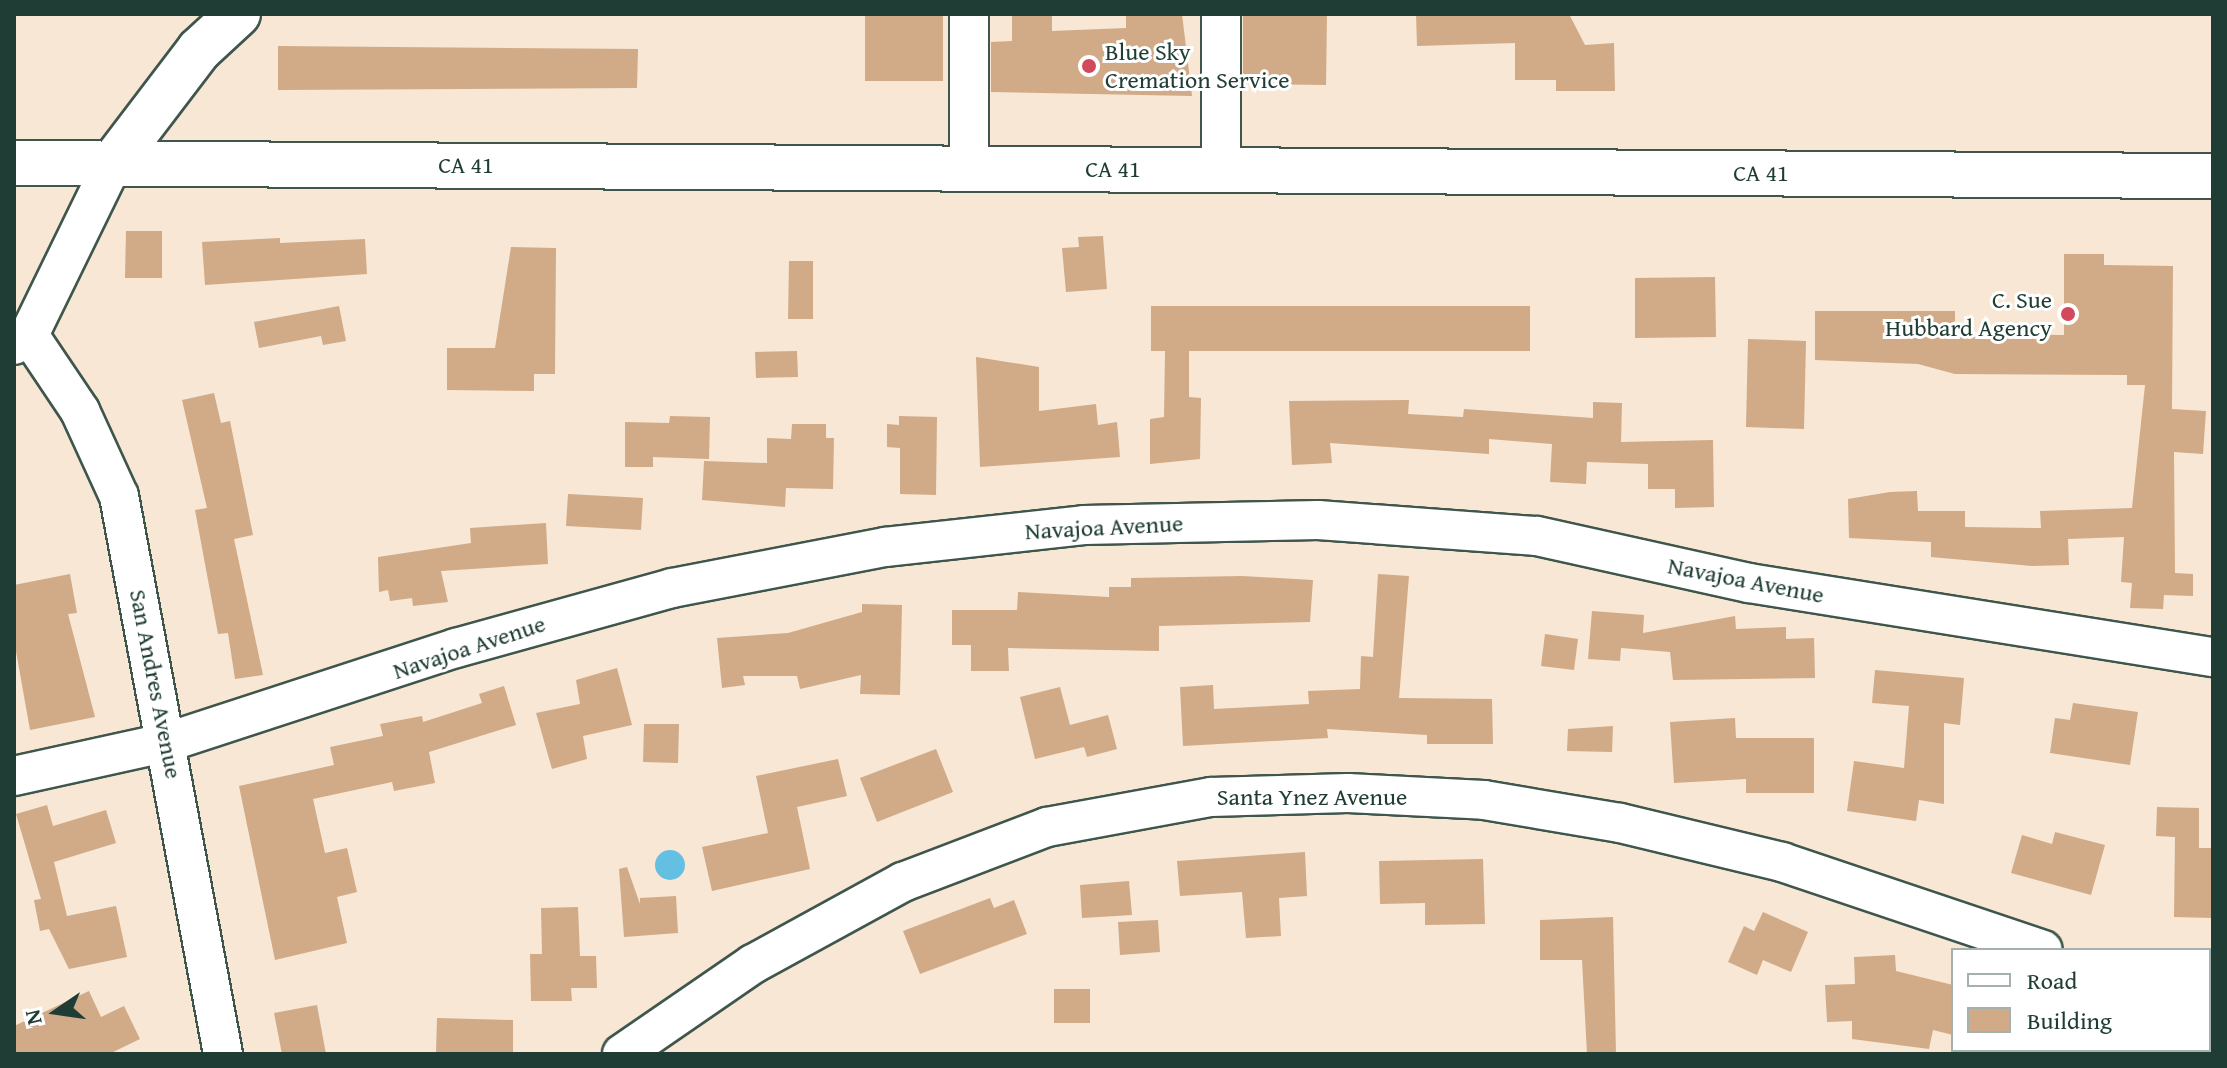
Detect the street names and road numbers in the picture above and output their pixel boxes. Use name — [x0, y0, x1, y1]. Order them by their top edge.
street label: CA 41 — [438, 151, 494, 179]
street label: CA 41 — [1085, 155, 1141, 183]
street label: CA 41 — [1733, 159, 1789, 187]
street label: Navajoa Avenue — [1024, 508, 1184, 546]
street label: Navajoa Avenue — [1665, 551, 1827, 609]
street label: San Andres Avenue — [124, 587, 188, 781]
street label: Navajoa Avenue — [389, 609, 549, 685]
street label: Santa Ynez Avenue — [1217, 783, 1407, 811]

